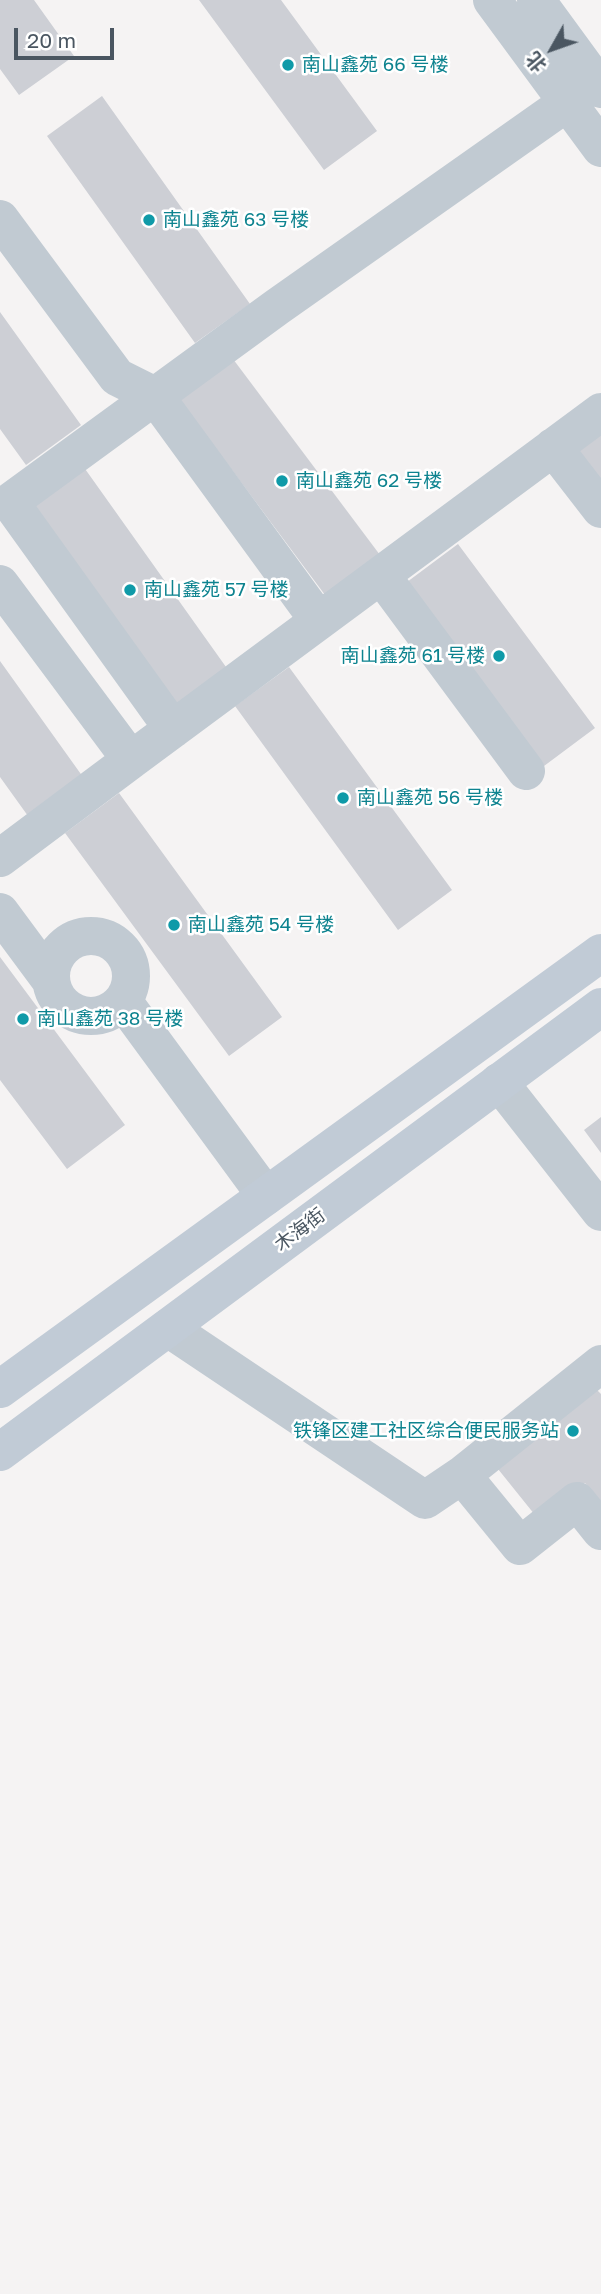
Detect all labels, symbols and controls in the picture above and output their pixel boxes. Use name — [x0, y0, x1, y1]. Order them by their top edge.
scale bar — [18, 14, 117, 58]
north arrow — [517, 14, 587, 84]
text: 20 m — [27, 27, 76, 53]
text: 北 — [521, 48, 550, 78]
place label: 南山鑫苑 66 号楼 — [302, 54, 448, 76]
marker: 南山鑫苑 66 号楼 — [280, 57, 296, 73]
place label: 南山鑫苑 63 号楼 — [163, 209, 309, 231]
marker: 南山鑫苑 63 号楼 — [141, 212, 157, 228]
place label: 南山鑫苑 62 号楼 — [296, 470, 442, 492]
marker: 南山鑫苑 62 号楼 — [274, 473, 290, 489]
place label: 南山鑫苑 57 号楼 — [144, 579, 289, 601]
marker: 南山鑫苑 57 号楼 — [122, 582, 138, 598]
place label: 南山鑫苑 61 号楼 — [341, 645, 485, 667]
marker: 南山鑫苑 61 号楼 — [491, 648, 507, 664]
place label: 南山鑫苑 56 号楼 — [357, 787, 503, 809]
marker: 南山鑫苑 56 号楼 — [335, 790, 351, 806]
place label: 南山鑫苑 54 号楼 — [188, 914, 334, 936]
marker: 南山鑫苑 54 号楼 — [166, 917, 182, 933]
place label: 南山鑫苑 38 号楼 — [37, 1008, 183, 1030]
marker: 南山鑫苑 38 号楼 — [15, 1011, 31, 1027]
street label: 木海街 — [270, 1204, 330, 1256]
place label: 铁锋区建工社区综合便民服务站 — [293, 1420, 559, 1442]
marker: 铁锋区建工社区综合便民服务站 — [565, 1423, 581, 1439]

